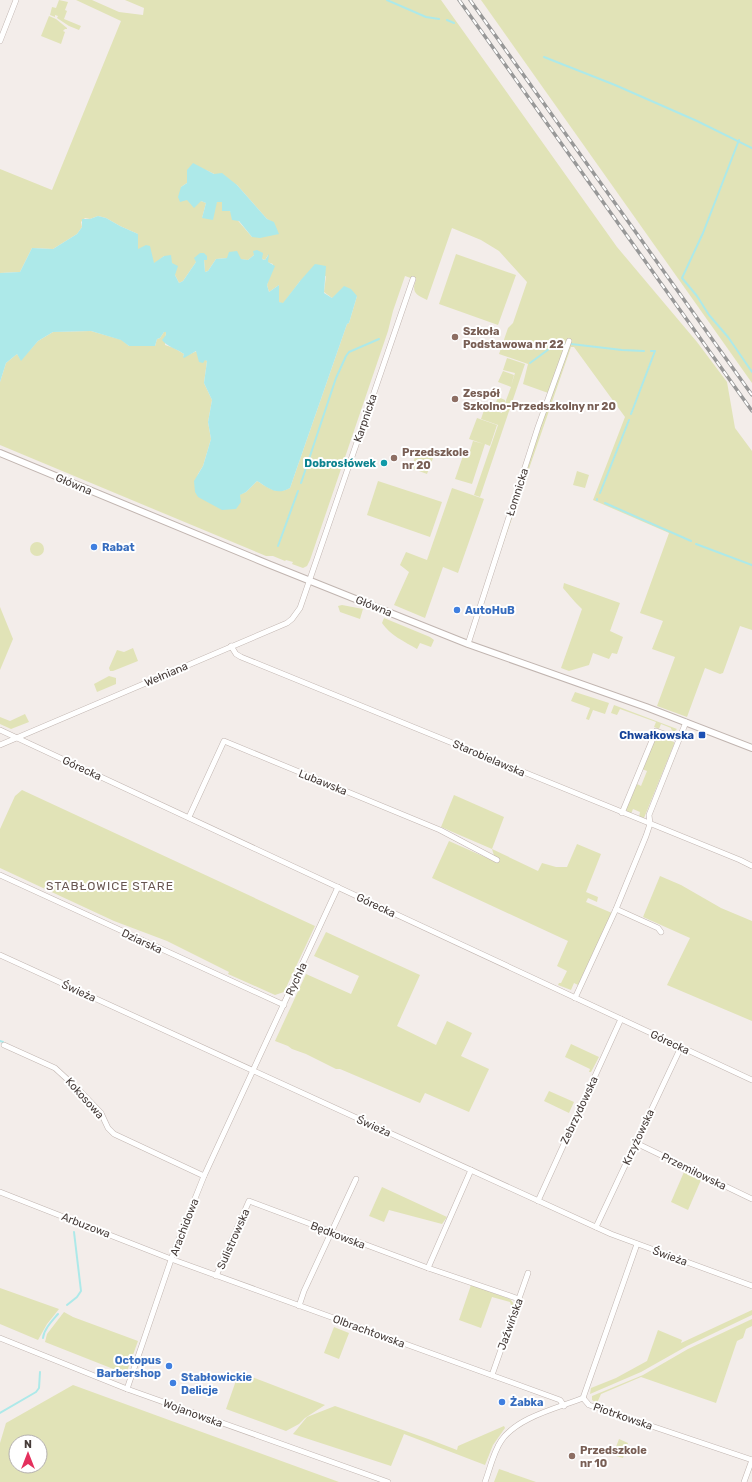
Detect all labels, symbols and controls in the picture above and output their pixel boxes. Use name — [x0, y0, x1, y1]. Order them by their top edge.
place label: Szkoła Podstawowa nr 22 — [463, 325, 564, 351]
marker: Szkoła Podstawowa nr 22 — [450, 332, 460, 342]
place label: Zespół Szkolno-Przedszkolny nr 20 — [463, 387, 616, 413]
street label: Karpnicka — [351, 392, 380, 444]
marker: Zespół Szkolno-Przedszkolny nr 20 — [450, 394, 460, 404]
place label: Przedszkole nr 20 — [402, 446, 469, 472]
marker: Przedszkole nr 20 — [389, 453, 399, 463]
place label: Dobrosłówek — [304, 457, 377, 470]
marker: Dobrosłówek — [379, 458, 389, 468]
street label: Łomnicka — [504, 467, 531, 518]
street label: Główna — [54, 471, 94, 498]
place label: Rabat — [102, 541, 135, 554]
marker: Rabat — [89, 542, 99, 552]
street label: Główna — [354, 593, 394, 620]
place label: AutoHuB — [465, 604, 515, 617]
marker: AutoHuB — [452, 605, 462, 615]
street label: Wełniana — [143, 660, 190, 689]
place label: Chwałkowska — [619, 729, 694, 742]
marker: Chwałkowska — [697, 730, 707, 740]
street label: Starobielawska — [451, 737, 527, 780]
street label: Górecka — [60, 754, 103, 783]
street label: Lubawska — [297, 767, 349, 798]
district label: STABŁOWICE STARE — [46, 879, 174, 893]
street label: Górecka — [354, 891, 397, 920]
street label: Dziarska — [119, 926, 164, 957]
street label: Rychła — [283, 961, 310, 998]
street label: Świeża — [60, 978, 98, 1005]
street label: Górecka — [648, 1028, 691, 1057]
street label: Zebrzydowska — [558, 1074, 601, 1146]
street label: Kokosowa — [63, 1075, 106, 1122]
street label: Krzyżowska — [620, 1107, 657, 1167]
street label: Świeża — [355, 1113, 393, 1140]
street label: Przemiłowska — [659, 1150, 728, 1193]
street label: Arachidowa — [168, 1197, 201, 1258]
street label: Sulistrowska — [214, 1207, 253, 1271]
street label: Arbuzowa — [60, 1210, 112, 1241]
street label: Będkowska — [309, 1219, 367, 1252]
street label: Świeża — [651, 1244, 689, 1269]
street label: Jaźwińska — [495, 1297, 526, 1352]
street label: Olbrachtowska — [331, 1312, 407, 1351]
place label: Octopus Barbershop — [96, 1354, 161, 1380]
marker: Octopus Barbershop — [164, 1361, 174, 1371]
place label: Stabłowickie Delicje — [181, 1371, 253, 1397]
marker: Stabłowickie Delicje — [168, 1378, 178, 1388]
place label: Żabka — [510, 1396, 543, 1409]
street label: Wojanowska — [161, 1397, 224, 1430]
marker: Żabka — [497, 1397, 507, 1407]
street label: Piotrkowska — [591, 1400, 654, 1433]
north arrow — [8, 1434, 48, 1474]
text: N — [24, 1438, 32, 1451]
place label: Przedszkole nr 10 — [580, 1444, 647, 1470]
marker: Przedszkole nr 10 — [567, 1451, 577, 1461]

